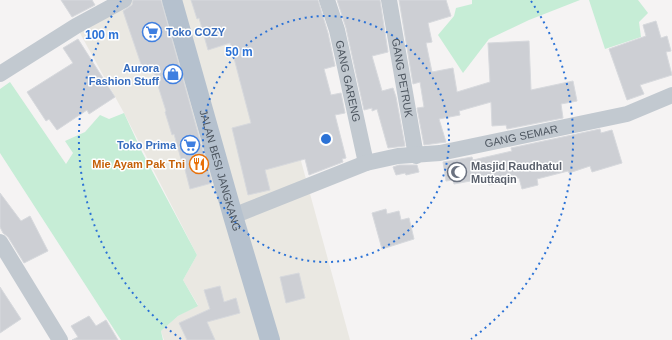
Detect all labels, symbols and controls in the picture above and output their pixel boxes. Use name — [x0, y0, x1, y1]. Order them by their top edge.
supermarket icon: Toko COZY — [141, 21, 163, 43]
place label: Toko COZY — [166, 26, 226, 38]
text: 100 m — [85, 28, 119, 42]
street label: GANG PETRUK — [390, 37, 415, 119]
street label: GANG GARENG — [333, 39, 363, 123]
text: 50 m — [225, 45, 253, 59]
place label: Aurora Fashion Stuff — [89, 62, 160, 87]
shop icon: Aurora Fashion Stuff — [162, 63, 184, 85]
street label: JALAN BESI JANGKANG — [197, 108, 243, 233]
street label: GANG SEMAR — [483, 123, 559, 150]
centre of rings — [319, 132, 333, 146]
supermarket icon: Toko Prima — [179, 134, 201, 156]
place label: Toko Prima — [117, 139, 177, 151]
restaurant icon: Mie Ayam Pak Tni — [188, 153, 210, 175]
place label: Mie Ayam Pak Tni — [92, 158, 185, 170]
place label: Masjid Raudhatul Muttaqin — [471, 160, 562, 185]
mosque icon: Masjid Raudhatul Muttaqin — [446, 161, 468, 183]

